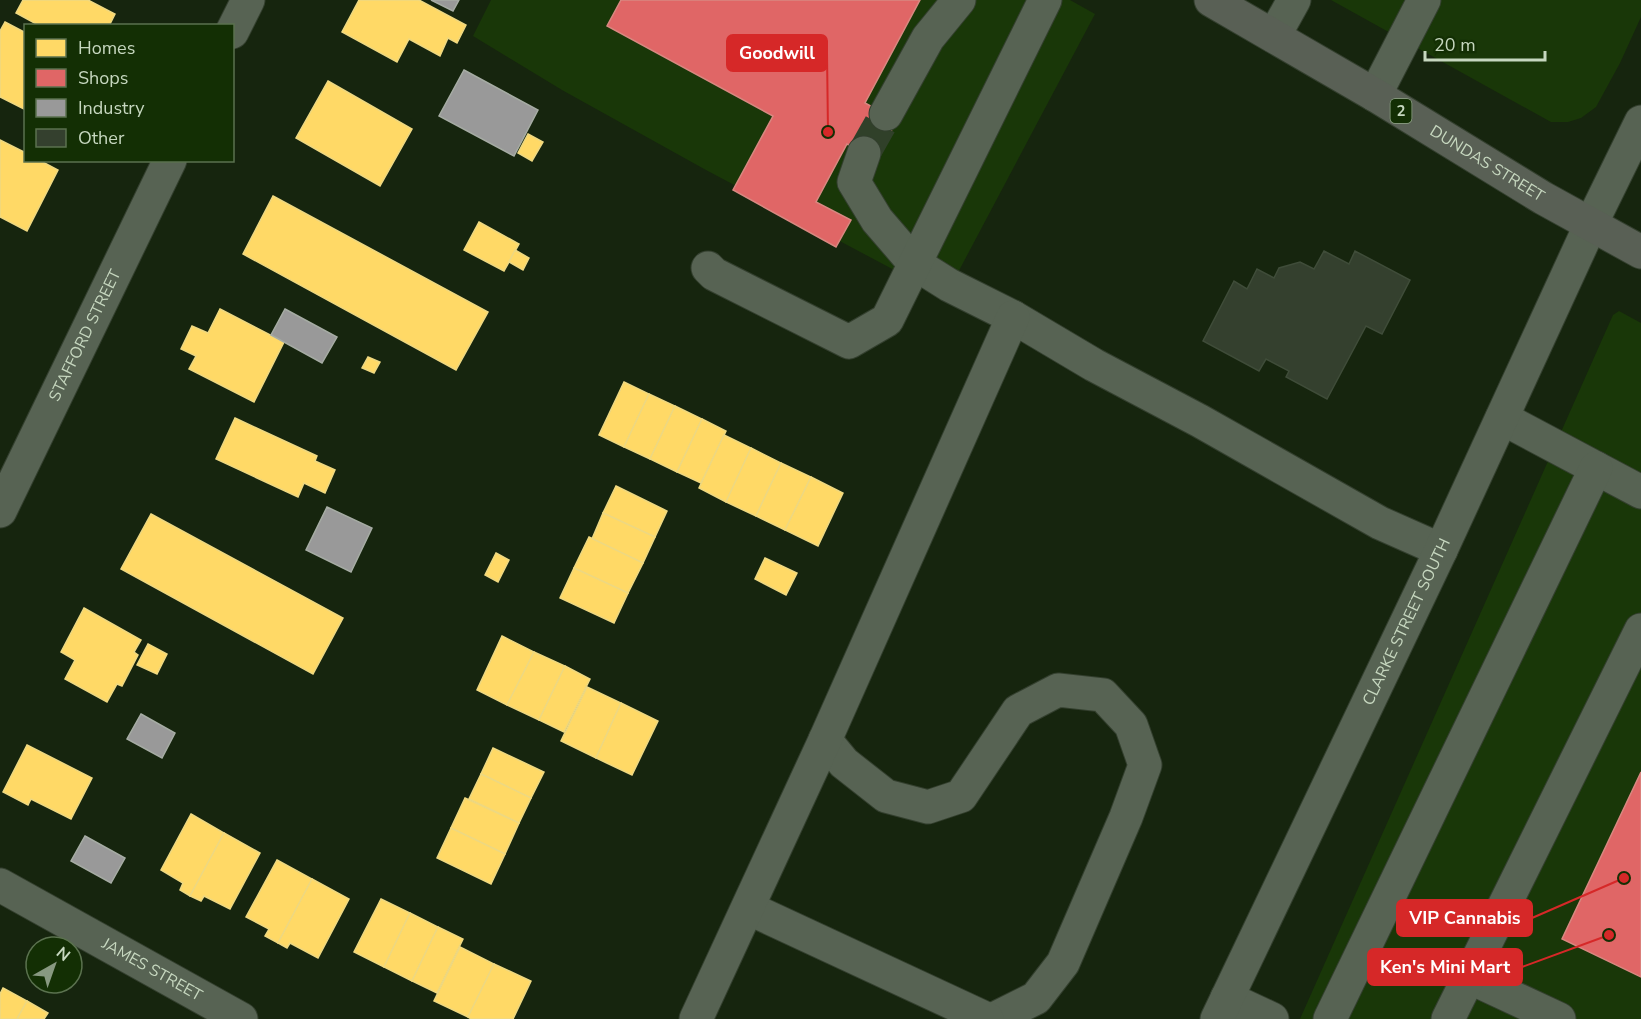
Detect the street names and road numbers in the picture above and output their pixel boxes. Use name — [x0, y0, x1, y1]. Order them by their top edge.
road number: 2 — [1390, 99, 1412, 123]
street label: DUNDAS STREET — [1426, 120, 1549, 207]
street label: STAFFORD STREET — [44, 266, 126, 405]
street label: CLARKE STREET SOUTH — [1357, 535, 1456, 709]
street label: JAMES STREET — [97, 932, 207, 1006]

